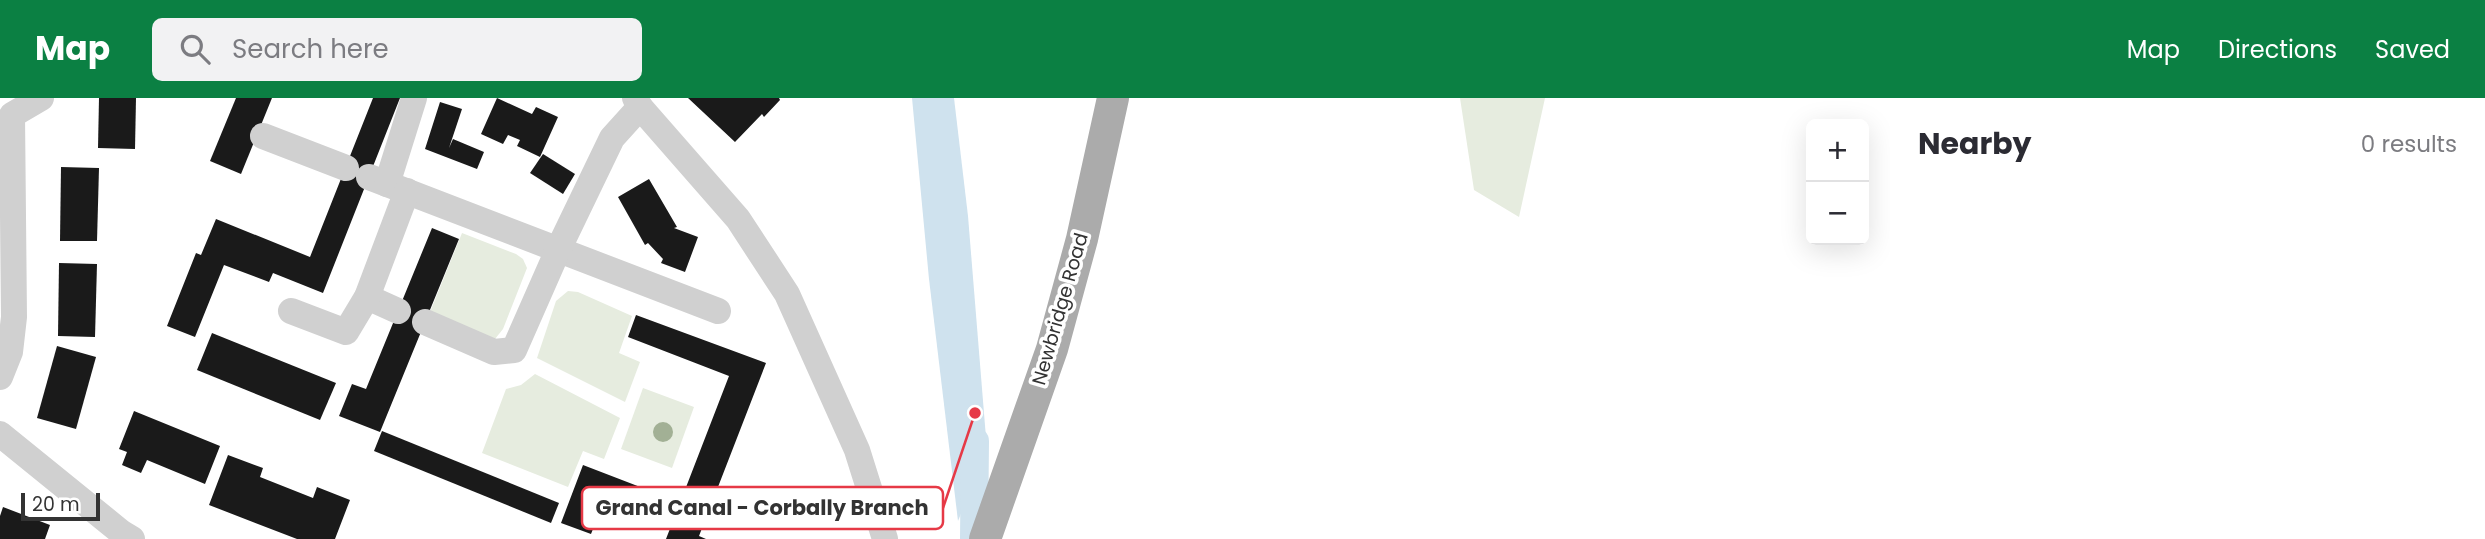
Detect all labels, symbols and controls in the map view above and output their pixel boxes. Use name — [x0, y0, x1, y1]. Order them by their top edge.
search box — [152, 18, 642, 81]
text: Map — [35, 25, 110, 72]
icon: search — [176, 30, 214, 68]
text: Search here — [232, 31, 389, 67]
text: Map — [2127, 33, 2180, 66]
text: Directions — [2218, 33, 2337, 66]
text: Saved — [2375, 33, 2450, 66]
map controls — [1806, 119, 1869, 245]
button: + — [1806, 119, 1869, 182]
text: Nearby — [1918, 122, 2032, 165]
text: 0 results — [2361, 128, 2457, 160]
button: − — [1806, 182, 1869, 245]
street label: Newbridge Road — [1025, 230, 1095, 388]
callout: Grand Canal - Corbally Branch — [582, 487, 943, 529]
scale bar — [21, 490, 100, 522]
text: 20 m — [32, 491, 80, 518]
text: Grand Canal - Corbally Branch — [595, 493, 929, 522]

